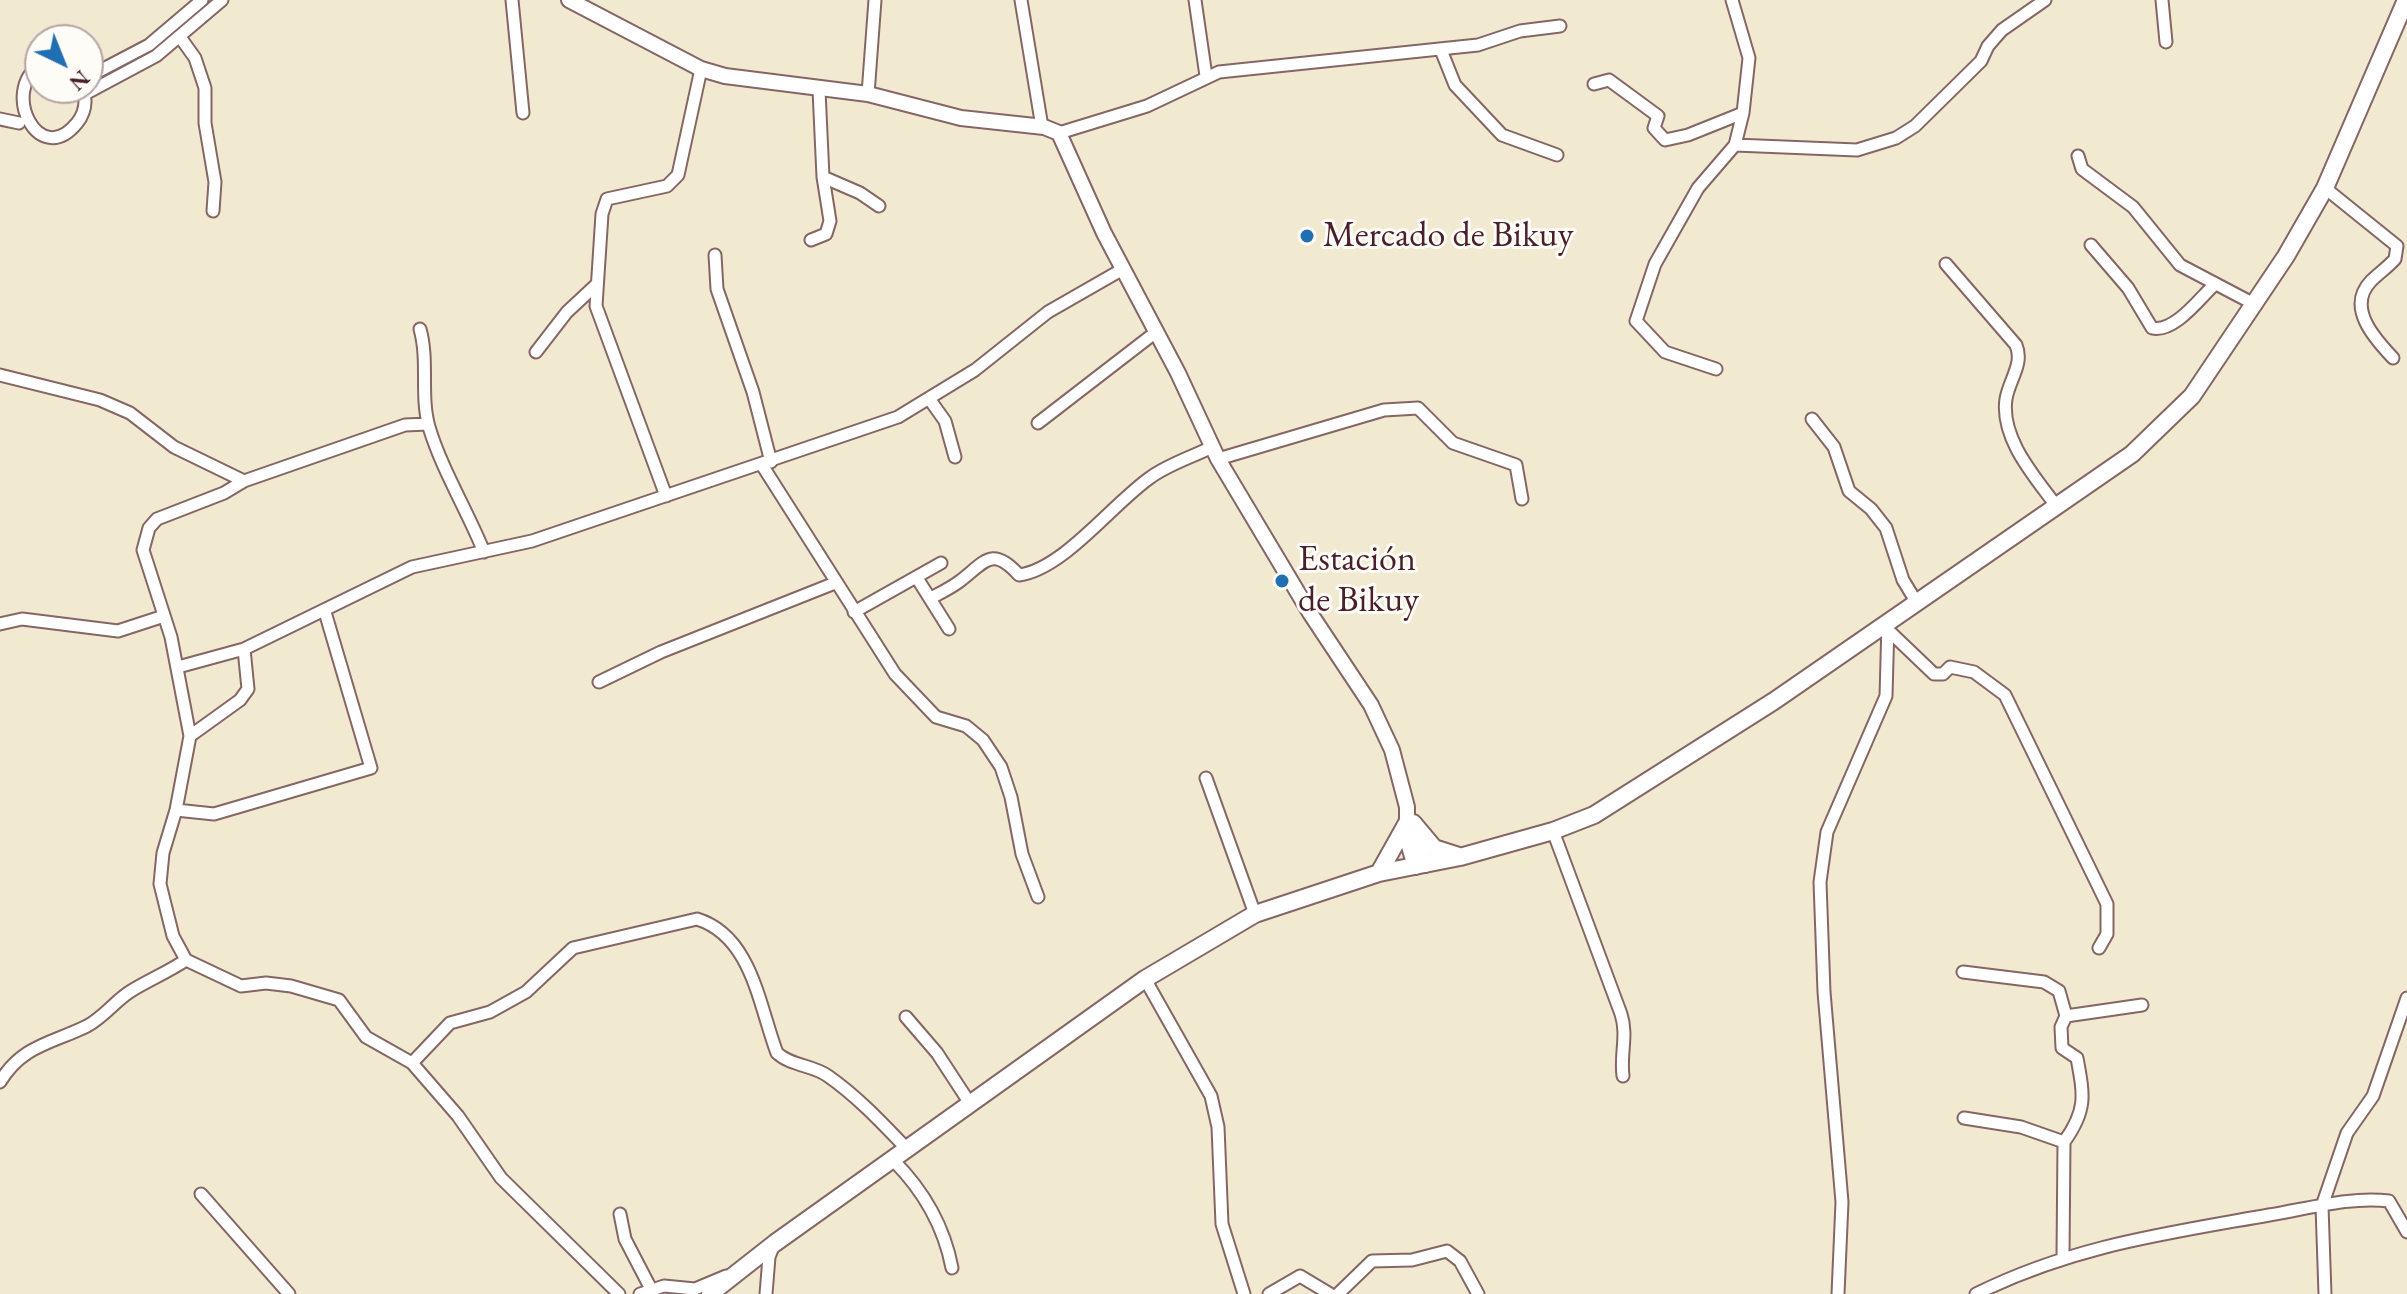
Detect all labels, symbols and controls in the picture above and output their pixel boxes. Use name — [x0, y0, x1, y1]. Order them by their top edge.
north arrow — [24, 24, 104, 104]
text: N — [63, 64, 96, 97]
place label: Mercado de Bikuy — [1323, 214, 1574, 258]
marker: Mercado de Bikuy — [1298, 227, 1316, 245]
place label: Estación de Bikuy — [1298, 538, 1419, 623]
marker: Estación de Bikuy — [1273, 572, 1291, 590]

